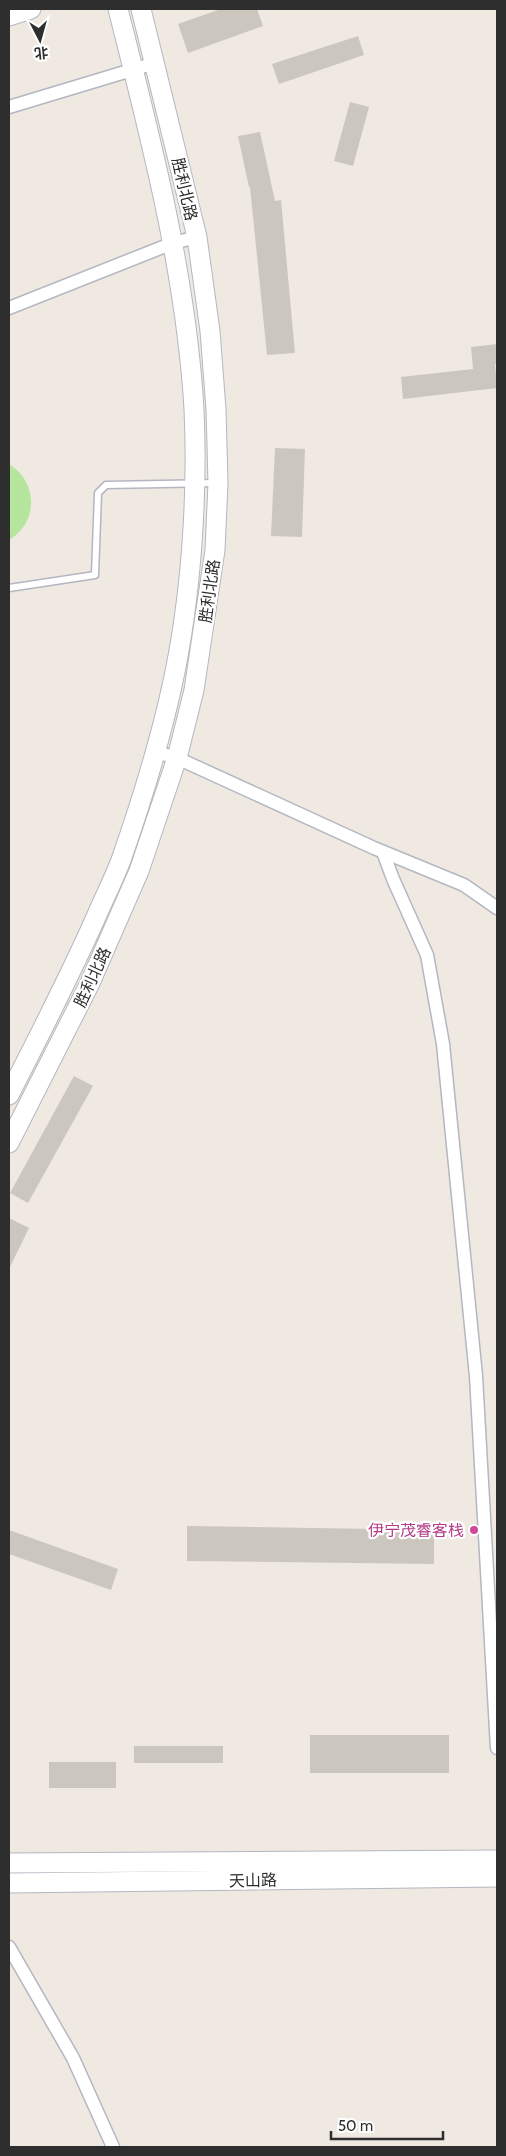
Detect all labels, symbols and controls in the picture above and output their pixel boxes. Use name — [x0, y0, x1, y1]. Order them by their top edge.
north arrow — [15, 15, 65, 65]
text: 北 — [33, 43, 49, 63]
street label: 胜利北路 — [168, 156, 201, 222]
street label: 胜利北路 — [196, 558, 223, 624]
street label: 胜利北路 — [70, 944, 115, 1010]
place label: 伊宁茂睿客栈 — [368, 1521, 464, 1540]
marker: 伊宁茂睿客栈 — [468, 1524, 480, 1536]
street label: 天山路 — [229, 1871, 277, 1890]
scale bar — [331, 2108, 444, 2140]
text: 50 m — [338, 2117, 373, 2135]

